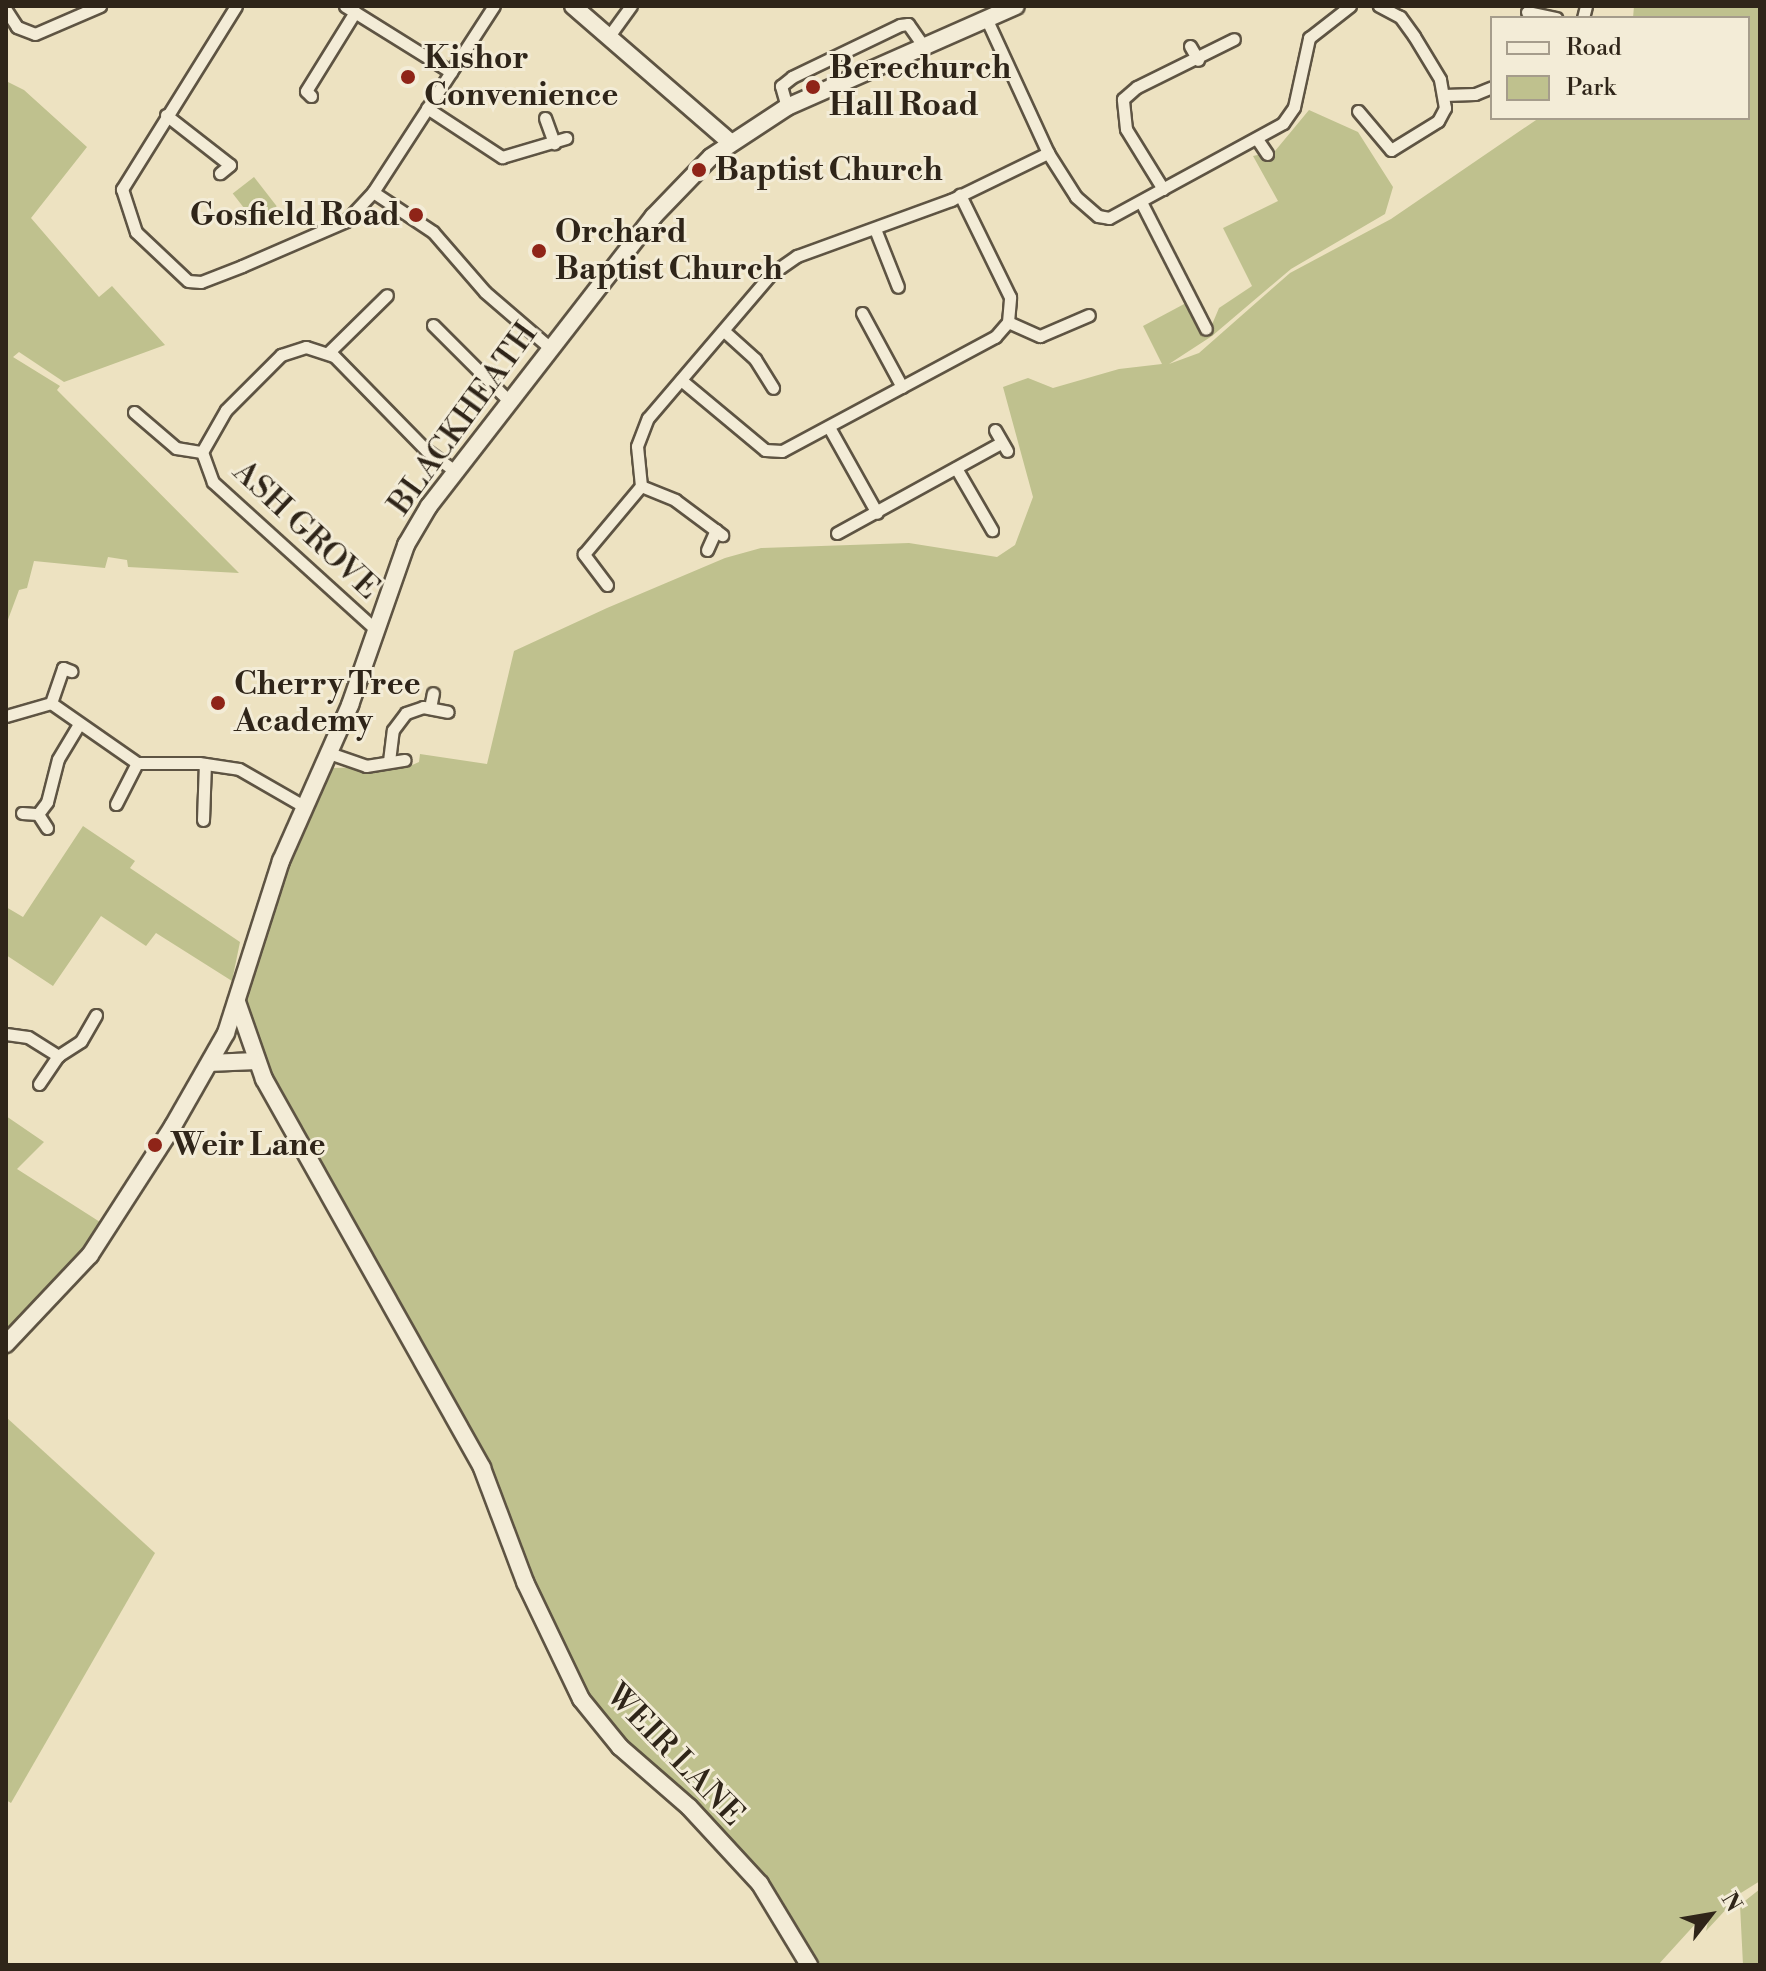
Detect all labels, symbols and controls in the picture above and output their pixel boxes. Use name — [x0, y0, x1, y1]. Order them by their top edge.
legend — [1490, 16, 1750, 120]
text: Road — [1566, 33, 1622, 63]
place label: Kishor Convenience — [424, 40, 619, 115]
place label: Berechurch Hall Road — [829, 50, 1011, 125]
marker: Kishor Convenience — [399, 68, 417, 86]
text: Park — [1566, 73, 1616, 103]
marker: Berechurch Hall Road — [804, 78, 822, 96]
place label: Baptist Church — [715, 151, 943, 189]
marker: Baptist Church — [690, 161, 708, 179]
place label: Gosfield Road — [190, 196, 400, 234]
marker: Gosfield Road — [407, 206, 425, 224]
place label: Orchard Baptist Church — [555, 214, 783, 289]
marker: Orchard Baptist Church — [530, 242, 548, 260]
street label: BLACKHEATH — [381, 316, 545, 522]
street label: ASH GROVE — [225, 453, 387, 607]
place label: Cherry Tree Academy — [234, 666, 421, 741]
marker: Cherry Tree Academy — [209, 694, 227, 712]
place label: Weir Lane — [171, 1126, 326, 1164]
marker: Weir Lane — [146, 1136, 164, 1154]
street label: WEIR LANE — [598, 1676, 752, 1834]
north arrow — [1670, 1875, 1750, 1955]
text: N — [1715, 1888, 1747, 1917]

